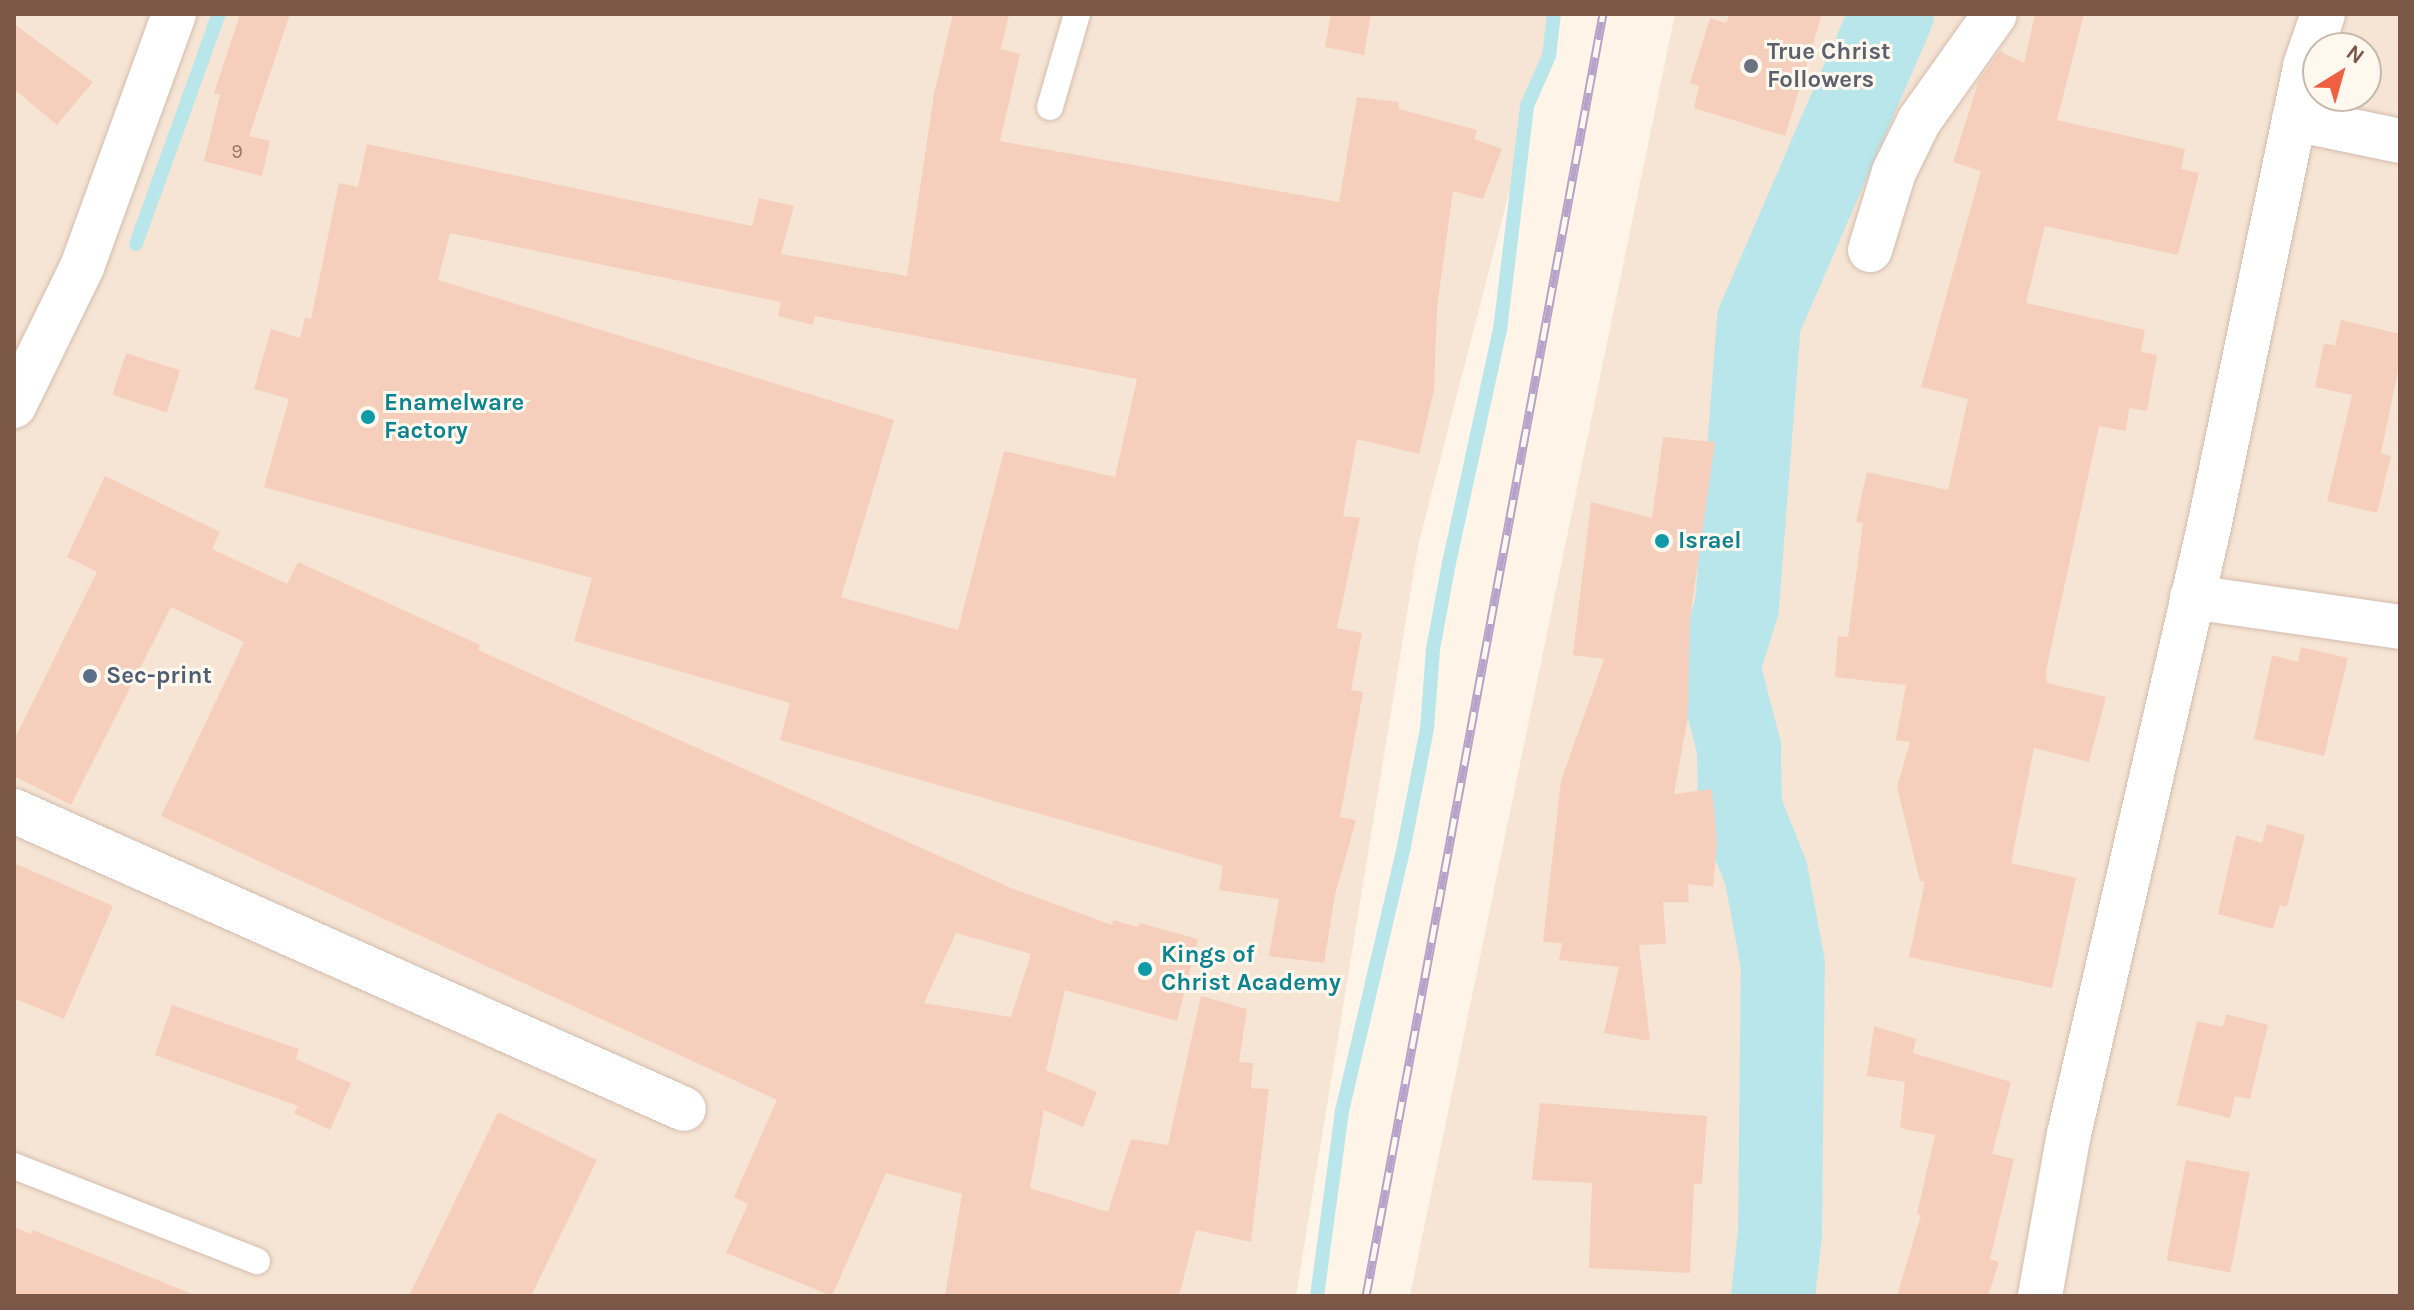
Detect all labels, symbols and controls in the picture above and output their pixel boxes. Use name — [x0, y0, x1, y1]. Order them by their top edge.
north arrow — [2302, 32, 2382, 112]
place label: True Christ Followers — [1767, 38, 1891, 94]
text: N — [2341, 39, 2369, 70]
marker: True Christ Followers — [1742, 57, 1760, 75]
house number: 9 — [231, 139, 243, 163]
place label: Enamelware Factory — [384, 389, 524, 445]
marker: Enamelware Factory — [359, 408, 377, 426]
place label: Israel — [1678, 527, 1741, 555]
marker: Israel — [1653, 532, 1671, 550]
place label: Sec-print — [106, 662, 212, 690]
marker: Sec-print — [81, 667, 99, 685]
place label: Kings of Christ Academy — [1161, 941, 1341, 997]
marker: Kings of Christ Academy — [1136, 960, 1154, 978]

